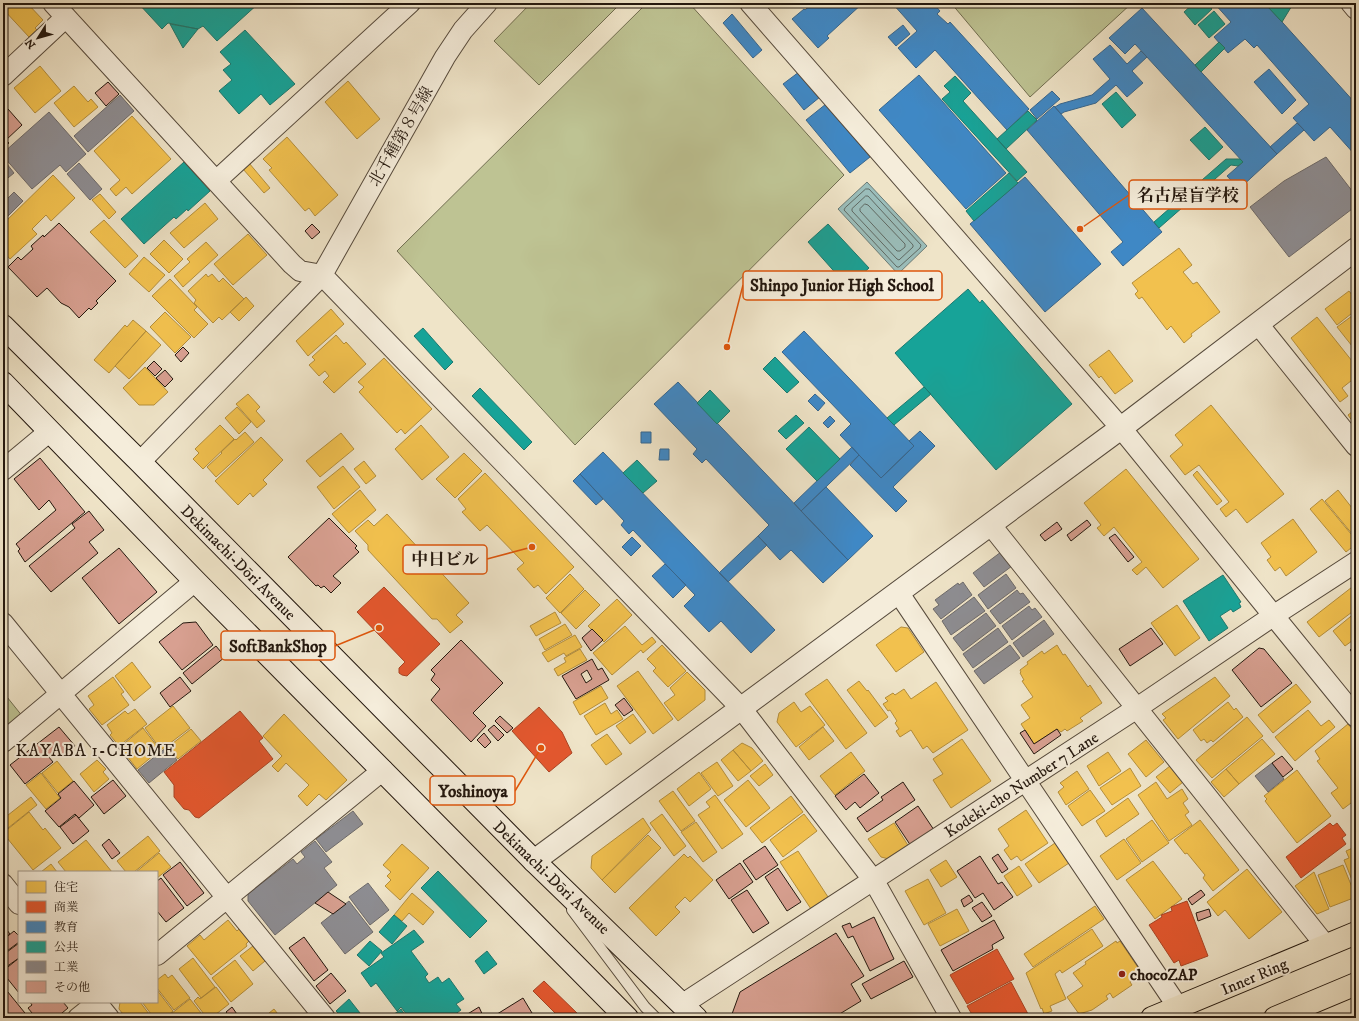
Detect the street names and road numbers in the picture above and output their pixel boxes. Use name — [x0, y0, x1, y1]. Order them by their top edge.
street label: 北千種第８号線 — [364, 83, 438, 190]
street label: Dekimachi-Dōri Avenue — [177, 501, 300, 625]
street label: Kodeki-cho Number 7 Lane — [941, 727, 1103, 842]
street label: Dekimachi-Dōri Avenue — [489, 817, 614, 939]
street label: Inner Ring — [1218, 954, 1291, 1000]

